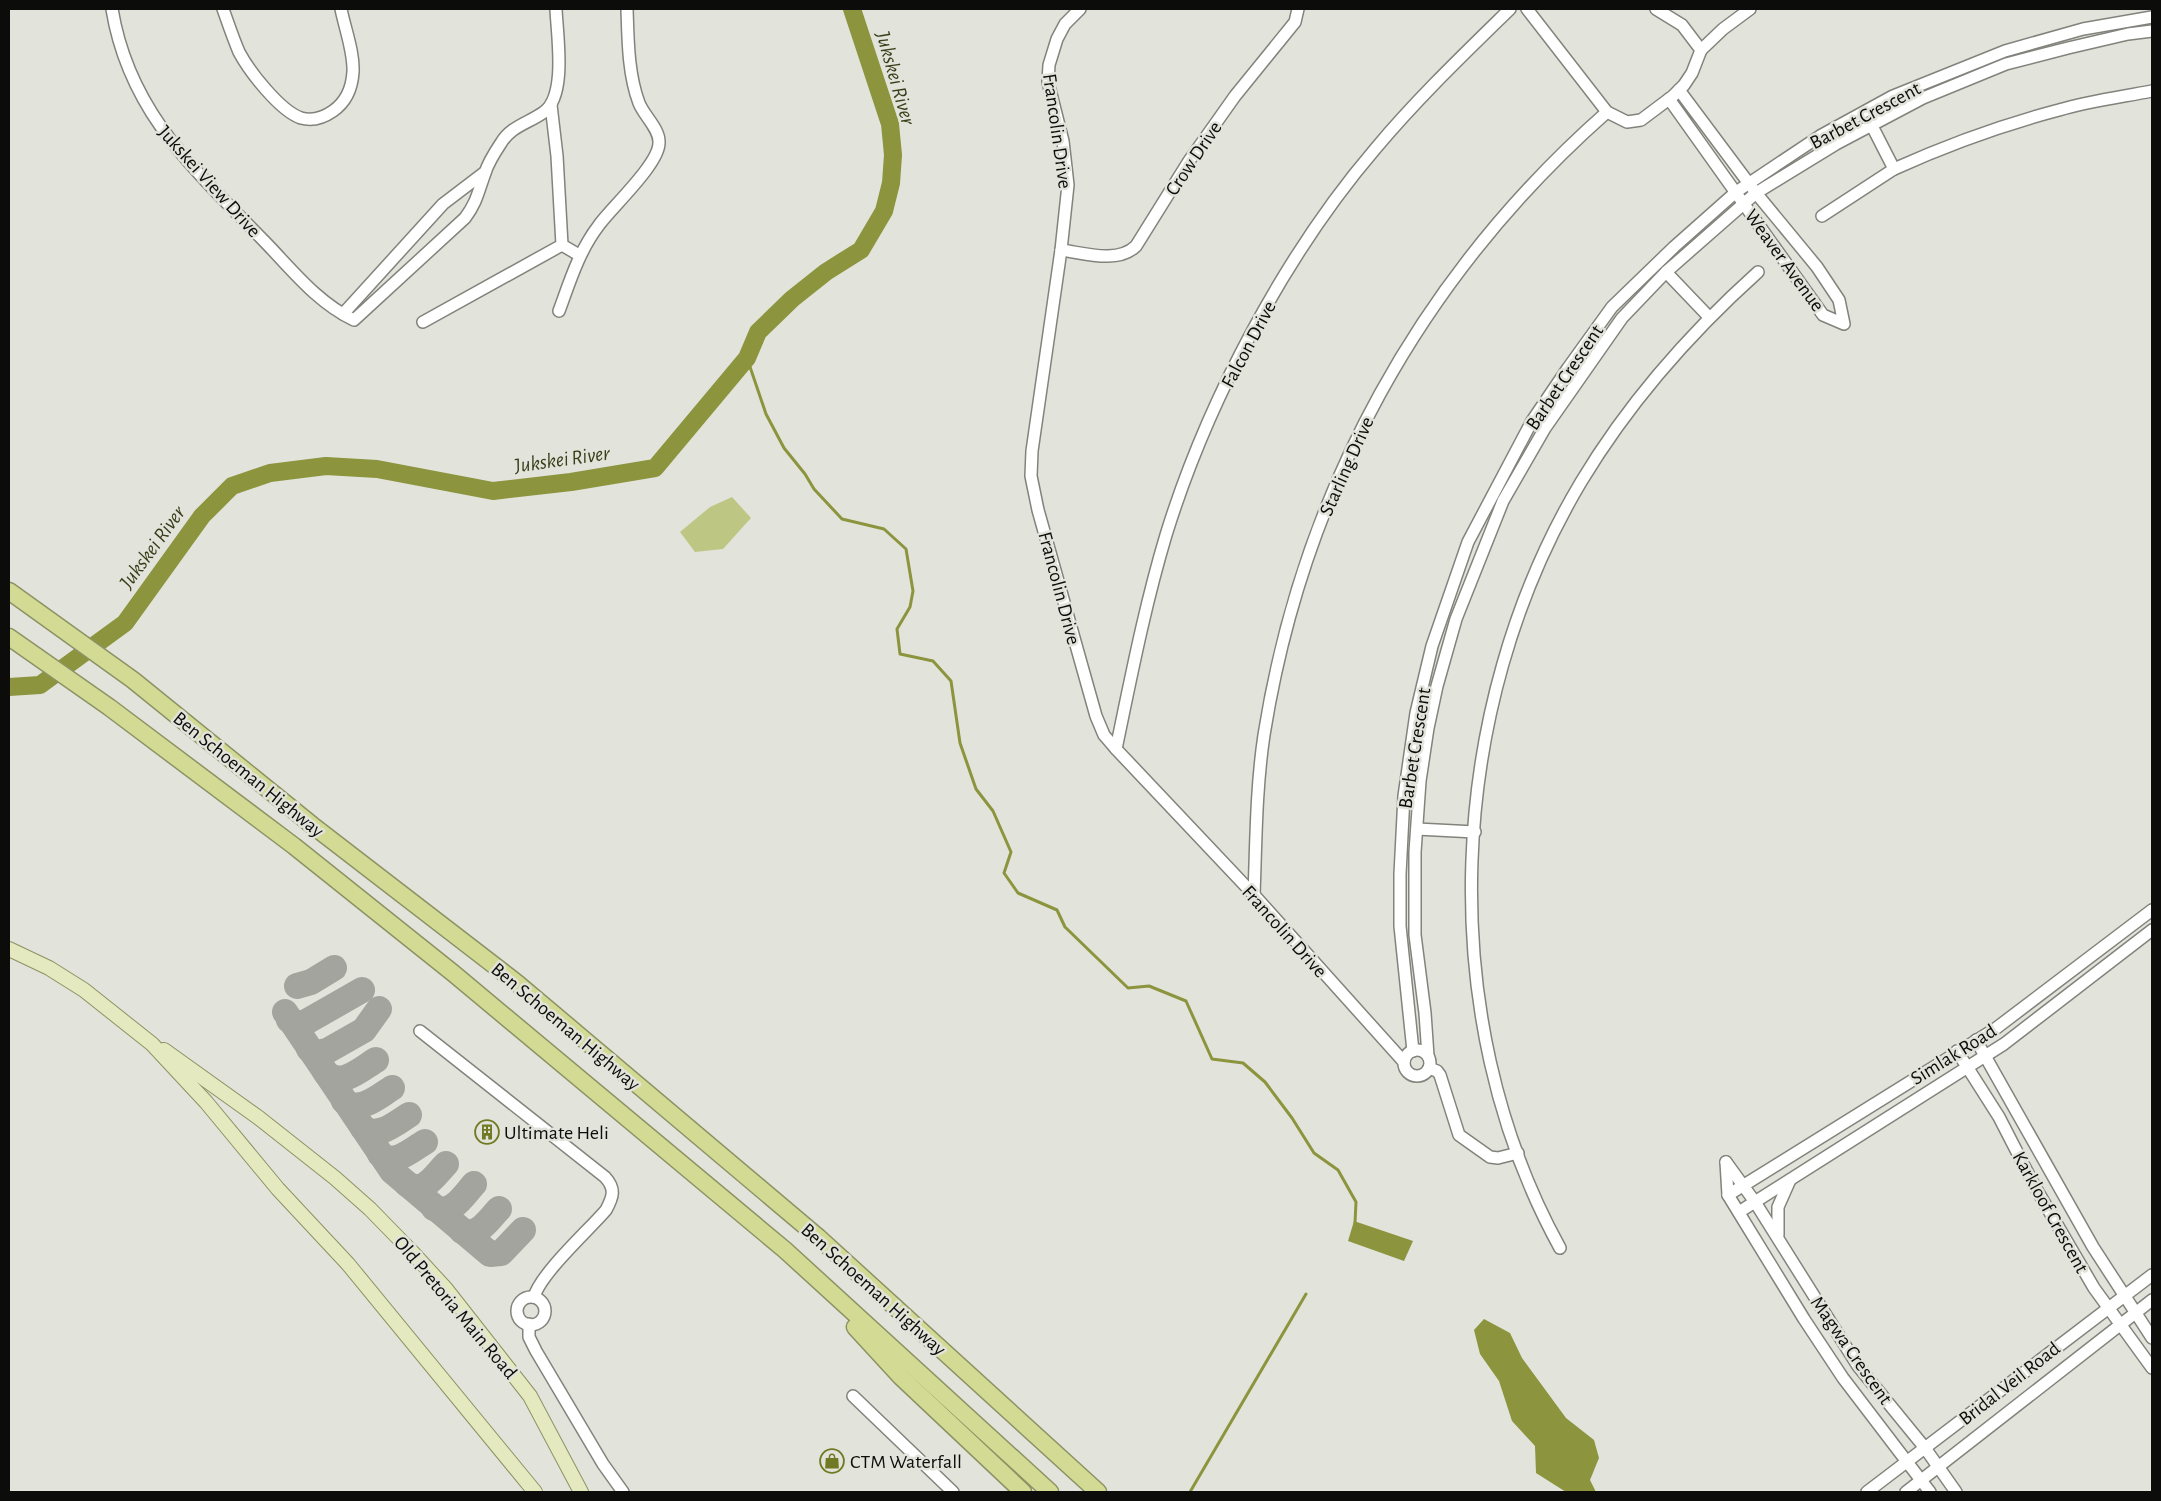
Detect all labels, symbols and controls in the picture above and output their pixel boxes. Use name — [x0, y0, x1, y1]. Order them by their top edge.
water label: Jukskei River — [872, 28, 919, 128]
street label: Francolin Drive — [1039, 72, 1075, 190]
street label: Barbet Crescent — [1807, 78, 1925, 153]
street label: Crow Drive — [1162, 118, 1226, 199]
street label: Jukskei View Drive — [154, 122, 264, 241]
street label: Weaver Avenue — [1741, 206, 1828, 315]
street label: Falcon Drive — [1218, 298, 1280, 391]
street label: Barbet Crescent — [1522, 321, 1608, 434]
street label: Starling Drive — [1316, 414, 1378, 519]
water label: Jukskei River — [512, 442, 612, 477]
water label: Jukskei River — [115, 501, 190, 593]
street label: Francolin Drive — [1034, 530, 1084, 647]
street label: Barbet Crescent — [1396, 686, 1435, 810]
street label: Ben Schoeman Highway — [169, 708, 328, 842]
street label: Francolin Drive — [1238, 882, 1331, 981]
street label: Ben Schoeman Highway — [487, 959, 644, 1095]
street label: Simlak Road — [1907, 1021, 2000, 1089]
building icon: Ultimate Heli — [474, 1119, 500, 1145]
place label: Ultimate Heli — [504, 1123, 609, 1143]
street label: Karkloof Crescent — [2009, 1148, 2092, 1277]
street label: Ben Schoeman Highway — [797, 1220, 950, 1360]
street label: Old Pretoria Main Road — [390, 1232, 521, 1383]
street label: Magwa Crescent — [1807, 1293, 1896, 1409]
street label: Bridal Veil Road — [1955, 1338, 2064, 1429]
shop icon: CTM Waterfall — [819, 1448, 845, 1474]
place label: CTM Waterfall — [850, 1452, 962, 1472]

